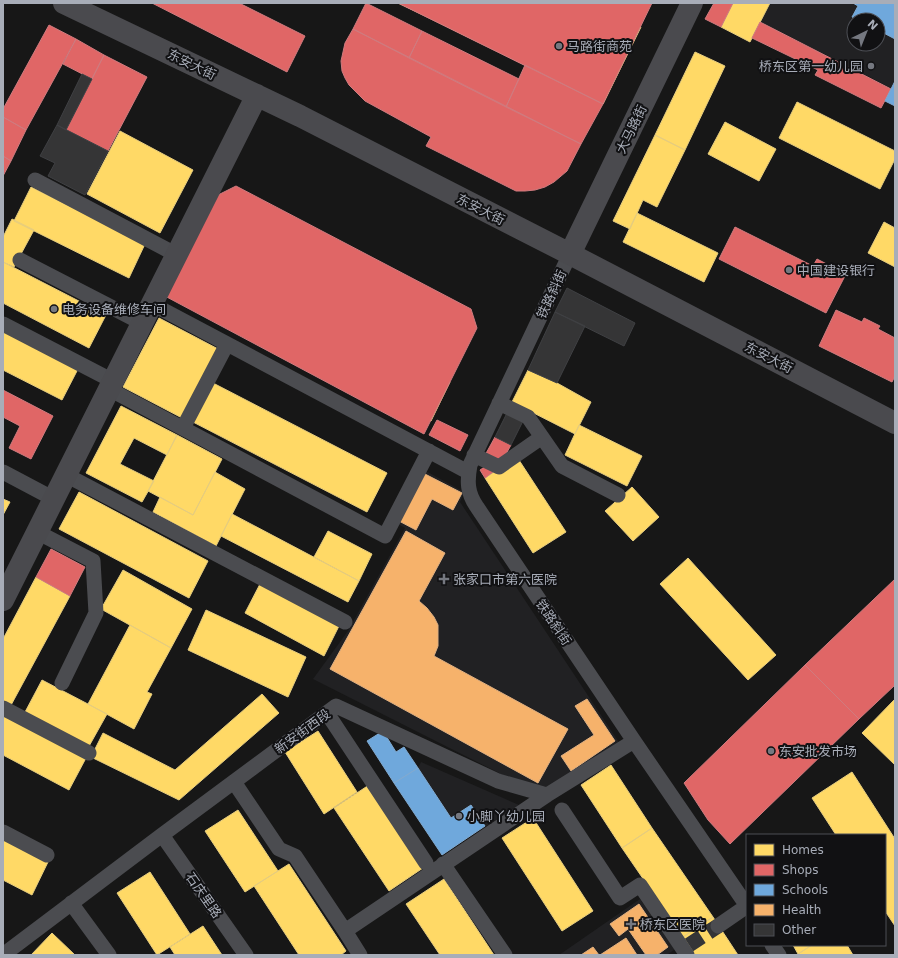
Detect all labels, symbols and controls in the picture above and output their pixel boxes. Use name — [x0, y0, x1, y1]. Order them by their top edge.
north arrow — [846, 12, 886, 52]
text: N — [865, 17, 880, 33]
place label: 马路街商苑 — [567, 39, 632, 54]
marker: 马路街商苑 — [554, 41, 564, 51]
street label: 东安大街 — [165, 46, 218, 83]
place label: 桥东区第一幼儿园 — [759, 59, 863, 74]
marker: 桥东区第一幼儿园 — [866, 61, 876, 71]
street label: 大马路街 — [613, 103, 650, 156]
street label: 东安大街 — [454, 191, 507, 228]
place label: 中国建设银行 — [797, 263, 875, 278]
marker: 中国建设银行 — [784, 265, 794, 275]
street label: 铁路斜街 — [534, 267, 569, 321]
place label: 电务设备维修车间 — [62, 302, 166, 317]
marker: 电务设备维修车间 — [49, 304, 59, 314]
street label: 东安大街 — [742, 339, 795, 376]
place label: 张家口市第六医院 — [453, 572, 557, 587]
marker: 张家口市第六医院 — [438, 573, 450, 585]
street label: 铁路斜街 — [533, 597, 574, 648]
street label: 新安街西段 — [272, 706, 333, 757]
place label: 东安批发市场 — [779, 744, 857, 759]
marker: 东安批发市场 — [766, 746, 776, 756]
place label: 小脚丫幼儿园 — [467, 809, 545, 824]
marker: 小脚丫幼儿园 — [454, 811, 464, 821]
legend — [746, 834, 886, 946]
text: Homes — [782, 843, 824, 857]
text: Shops — [782, 863, 818, 877]
street label: 石庆里路 — [183, 870, 225, 921]
text: Schools — [782, 883, 828, 897]
text: Health — [782, 903, 821, 917]
place label: 桥东区医院 — [640, 917, 705, 932]
marker: 桥东区医院 — [625, 918, 637, 930]
text: Other — [782, 923, 816, 937]

